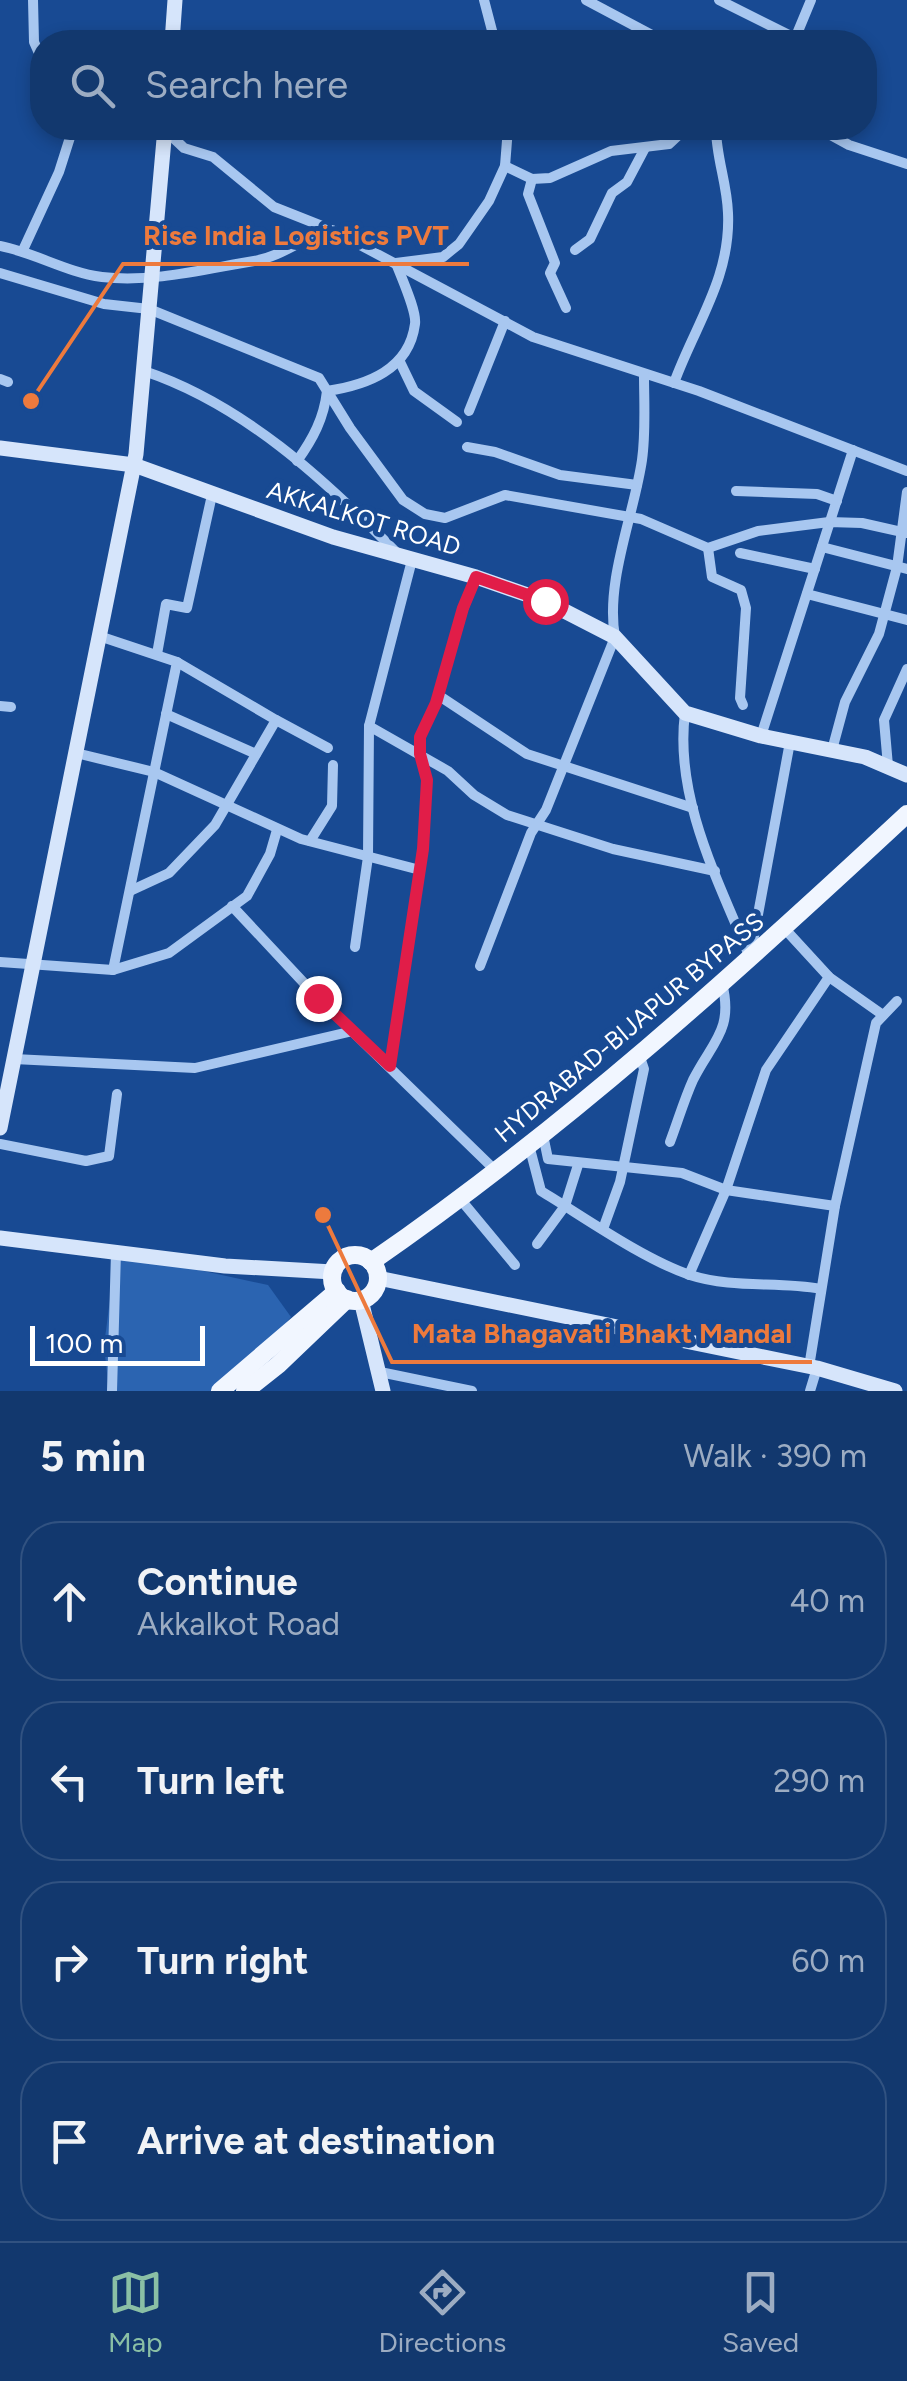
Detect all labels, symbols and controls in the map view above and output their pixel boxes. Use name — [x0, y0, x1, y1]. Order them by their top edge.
search box — [30, 30, 877, 140]
icon: search — [65, 58, 120, 113]
text: Search here — [145, 62, 348, 108]
callout: Rise India Logistics PVT — [123, 206, 469, 264]
text: Rise India Logistics PVT — [143, 218, 449, 252]
street label: AKKALKOT ROAD — [264, 474, 464, 562]
route start — [523, 579, 569, 625]
street label: HYDRABAD-BIJAPUR BYPASS — [488, 906, 770, 1148]
route end — [296, 976, 342, 1022]
callout: Mata Bhagavati Bhakt Mandal — [392, 1304, 812, 1362]
text: Mata Bhagavati Bhakt Mandal — [412, 1316, 792, 1350]
scale bar — [30, 1321, 205, 1366]
text: 100 m — [45, 1326, 123, 1360]
text: 5 min — [40, 1431, 146, 1482]
text: Walk · 390 m — [684, 1437, 867, 1475]
text: Continue — [137, 1559, 298, 1605]
icon: ahead — [42, 1574, 97, 1629]
text: 40 m — [789, 1582, 865, 1620]
text: Akkalkot Road — [137, 1605, 340, 1643]
icon: left — [42, 1754, 97, 1809]
text: Turn left — [137, 1758, 285, 1804]
text: 290 m — [773, 1762, 865, 1800]
icon: right — [42, 1934, 97, 1989]
text: Turn right — [137, 1938, 309, 1984]
text: 60 m — [791, 1942, 865, 1980]
icon: arrive — [42, 2114, 97, 2169]
text: Arrive at destination — [137, 2118, 495, 2164]
tab: Map — [108, 2265, 163, 2359]
tab: Directions — [379, 2265, 506, 2359]
tab: Saved — [722, 2265, 799, 2359]

